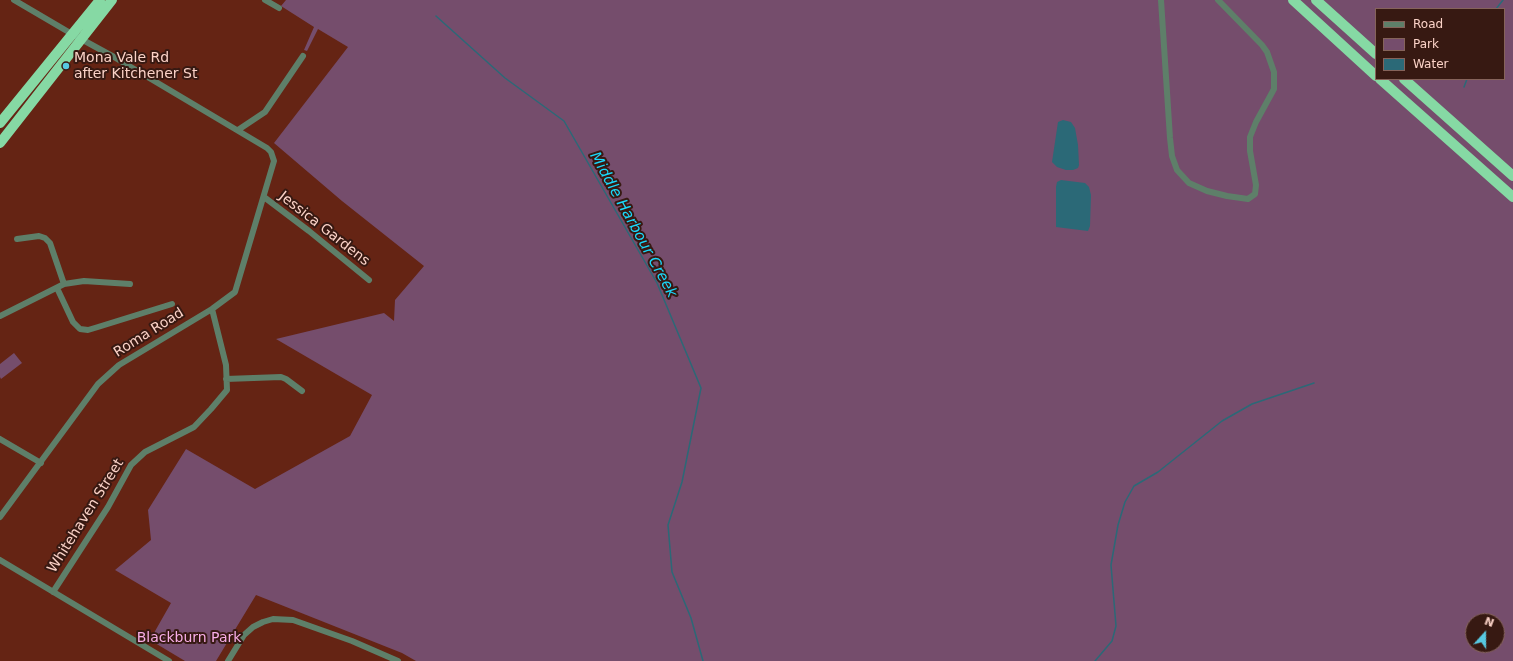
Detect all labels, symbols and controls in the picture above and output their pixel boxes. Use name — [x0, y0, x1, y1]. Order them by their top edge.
legend — [1375, 8, 1505, 80]
text: Road — [1413, 17, 1443, 31]
text: Park — [1413, 37, 1439, 51]
place label: Mona Vale Rd after Kitchener St — [74, 50, 197, 82]
text: Water — [1413, 57, 1448, 71]
marker: Mona Vale Rd after Kitchener St — [61, 61, 71, 71]
water label: Middle Harbour Creek — [585, 149, 681, 301]
street label: Jessica Gardens — [275, 188, 373, 270]
street label: Roma Road — [111, 305, 187, 361]
street label: Whitehaven Street — [44, 456, 128, 576]
north arrow — [1465, 613, 1505, 653]
text: N — [1482, 615, 1496, 630]
park label: Blackburn Park — [137, 630, 241, 646]

